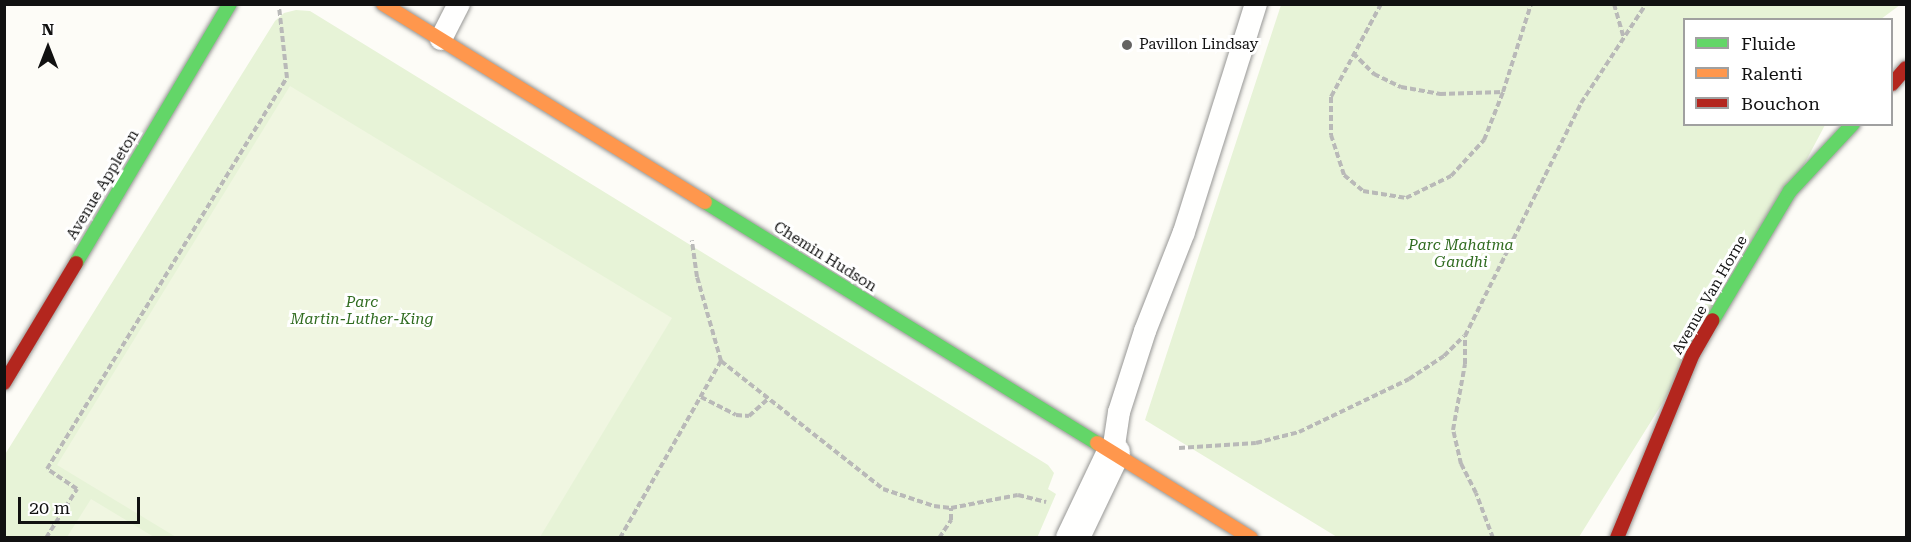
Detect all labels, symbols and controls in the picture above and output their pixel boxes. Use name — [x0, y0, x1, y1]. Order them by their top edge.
north arrow — [18, 18, 78, 78]
legend — [1683, 18, 1893, 126]
text: N — [42, 20, 54, 39]
text: Fluide — [1741, 33, 1796, 54]
place label: Pavillon Lindsay — [1139, 36, 1258, 54]
marker: Pavillon Lindsay — [1120, 38, 1134, 52]
text: Ralenti — [1741, 63, 1803, 84]
text: Bouchon — [1741, 93, 1820, 114]
street label: Avenue Appleton — [63, 127, 143, 243]
street label: Chemin Hudson — [770, 218, 880, 296]
street label: Avenue Van Horne — [1669, 232, 1751, 358]
park label: Parc Mahatma Gandhi — [1408, 236, 1514, 271]
park label: Parc Martin-Luther-King — [290, 293, 434, 328]
scale bar — [21, 485, 142, 523]
text: 20 m — [29, 497, 70, 518]

